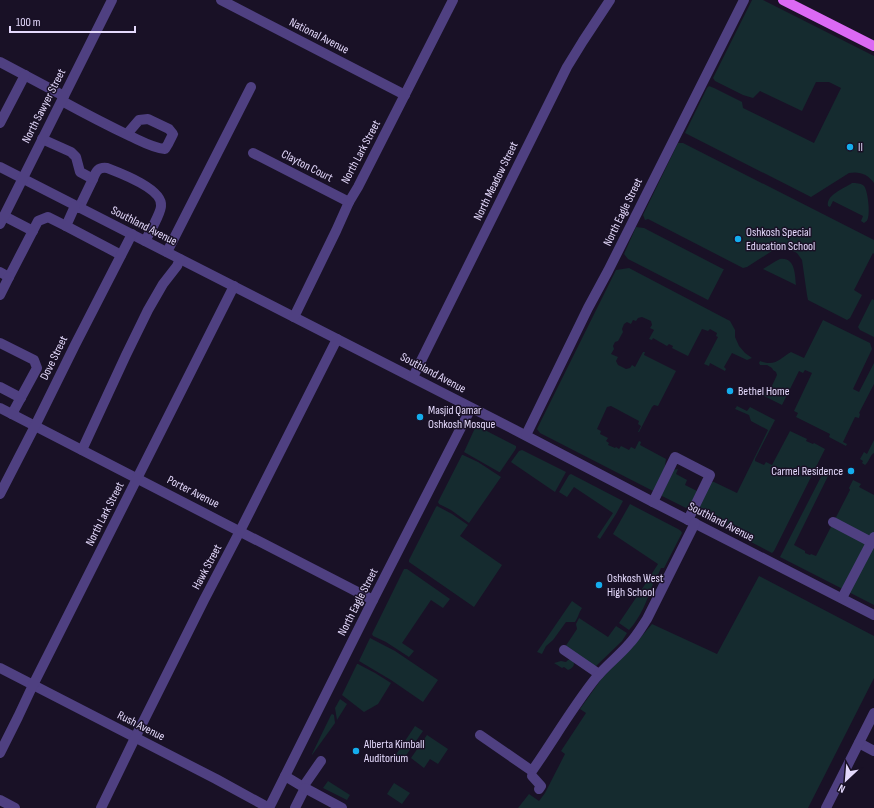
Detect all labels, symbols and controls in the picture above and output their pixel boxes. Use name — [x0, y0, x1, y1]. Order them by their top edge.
scale bar — [10, 8, 135, 34]
text: 100 m — [16, 15, 41, 30]
street label: National Avenue — [287, 15, 351, 57]
street label: North Sawyer Street — [19, 66, 69, 146]
street label: North Lark Street — [338, 117, 384, 186]
street label: North Meadow Street — [470, 139, 522, 223]
place label: II — [858, 140, 863, 155]
marker: II — [845, 142, 855, 152]
street label: Clayton Court — [279, 147, 336, 186]
street label: North Eagle Street — [600, 175, 646, 248]
street label: Southland Avenue — [108, 203, 180, 249]
place label: Oshkosh Special Education School — [746, 225, 815, 254]
marker: Oshkosh Special Education School — [733, 234, 743, 244]
street label: Dove Street — [37, 333, 71, 383]
street label: Southland Avenue — [398, 349, 469, 397]
place label: Bethel Home — [738, 384, 790, 399]
marker: Bethel Home — [725, 386, 735, 396]
place label: Masjid Qamar Oshkosh Mosque — [428, 403, 496, 432]
marker: Masjid Qamar Oshkosh Mosque — [415, 412, 425, 422]
place label: Carmel Residence — [771, 464, 843, 479]
marker: Carmel Residence — [846, 466, 856, 476]
street label: Porter Avenue — [164, 472, 222, 512]
street label: North Lark Street — [82, 479, 128, 548]
street label: Southland Avenue — [685, 499, 757, 545]
street label: Hawk Street — [189, 541, 225, 592]
street label: North Eagle Street — [335, 565, 382, 638]
place label: Oshkosh West High School — [607, 571, 664, 600]
marker: Oshkosh West High School — [594, 580, 604, 590]
street label: Rush Avenue — [115, 708, 167, 744]
place label: Alberta Kimball Auditorium — [363, 737, 425, 766]
marker: Alberta Kimball Auditorium — [351, 746, 361, 756]
north arrow — [826, 760, 866, 800]
text: N — [836, 781, 847, 796]

